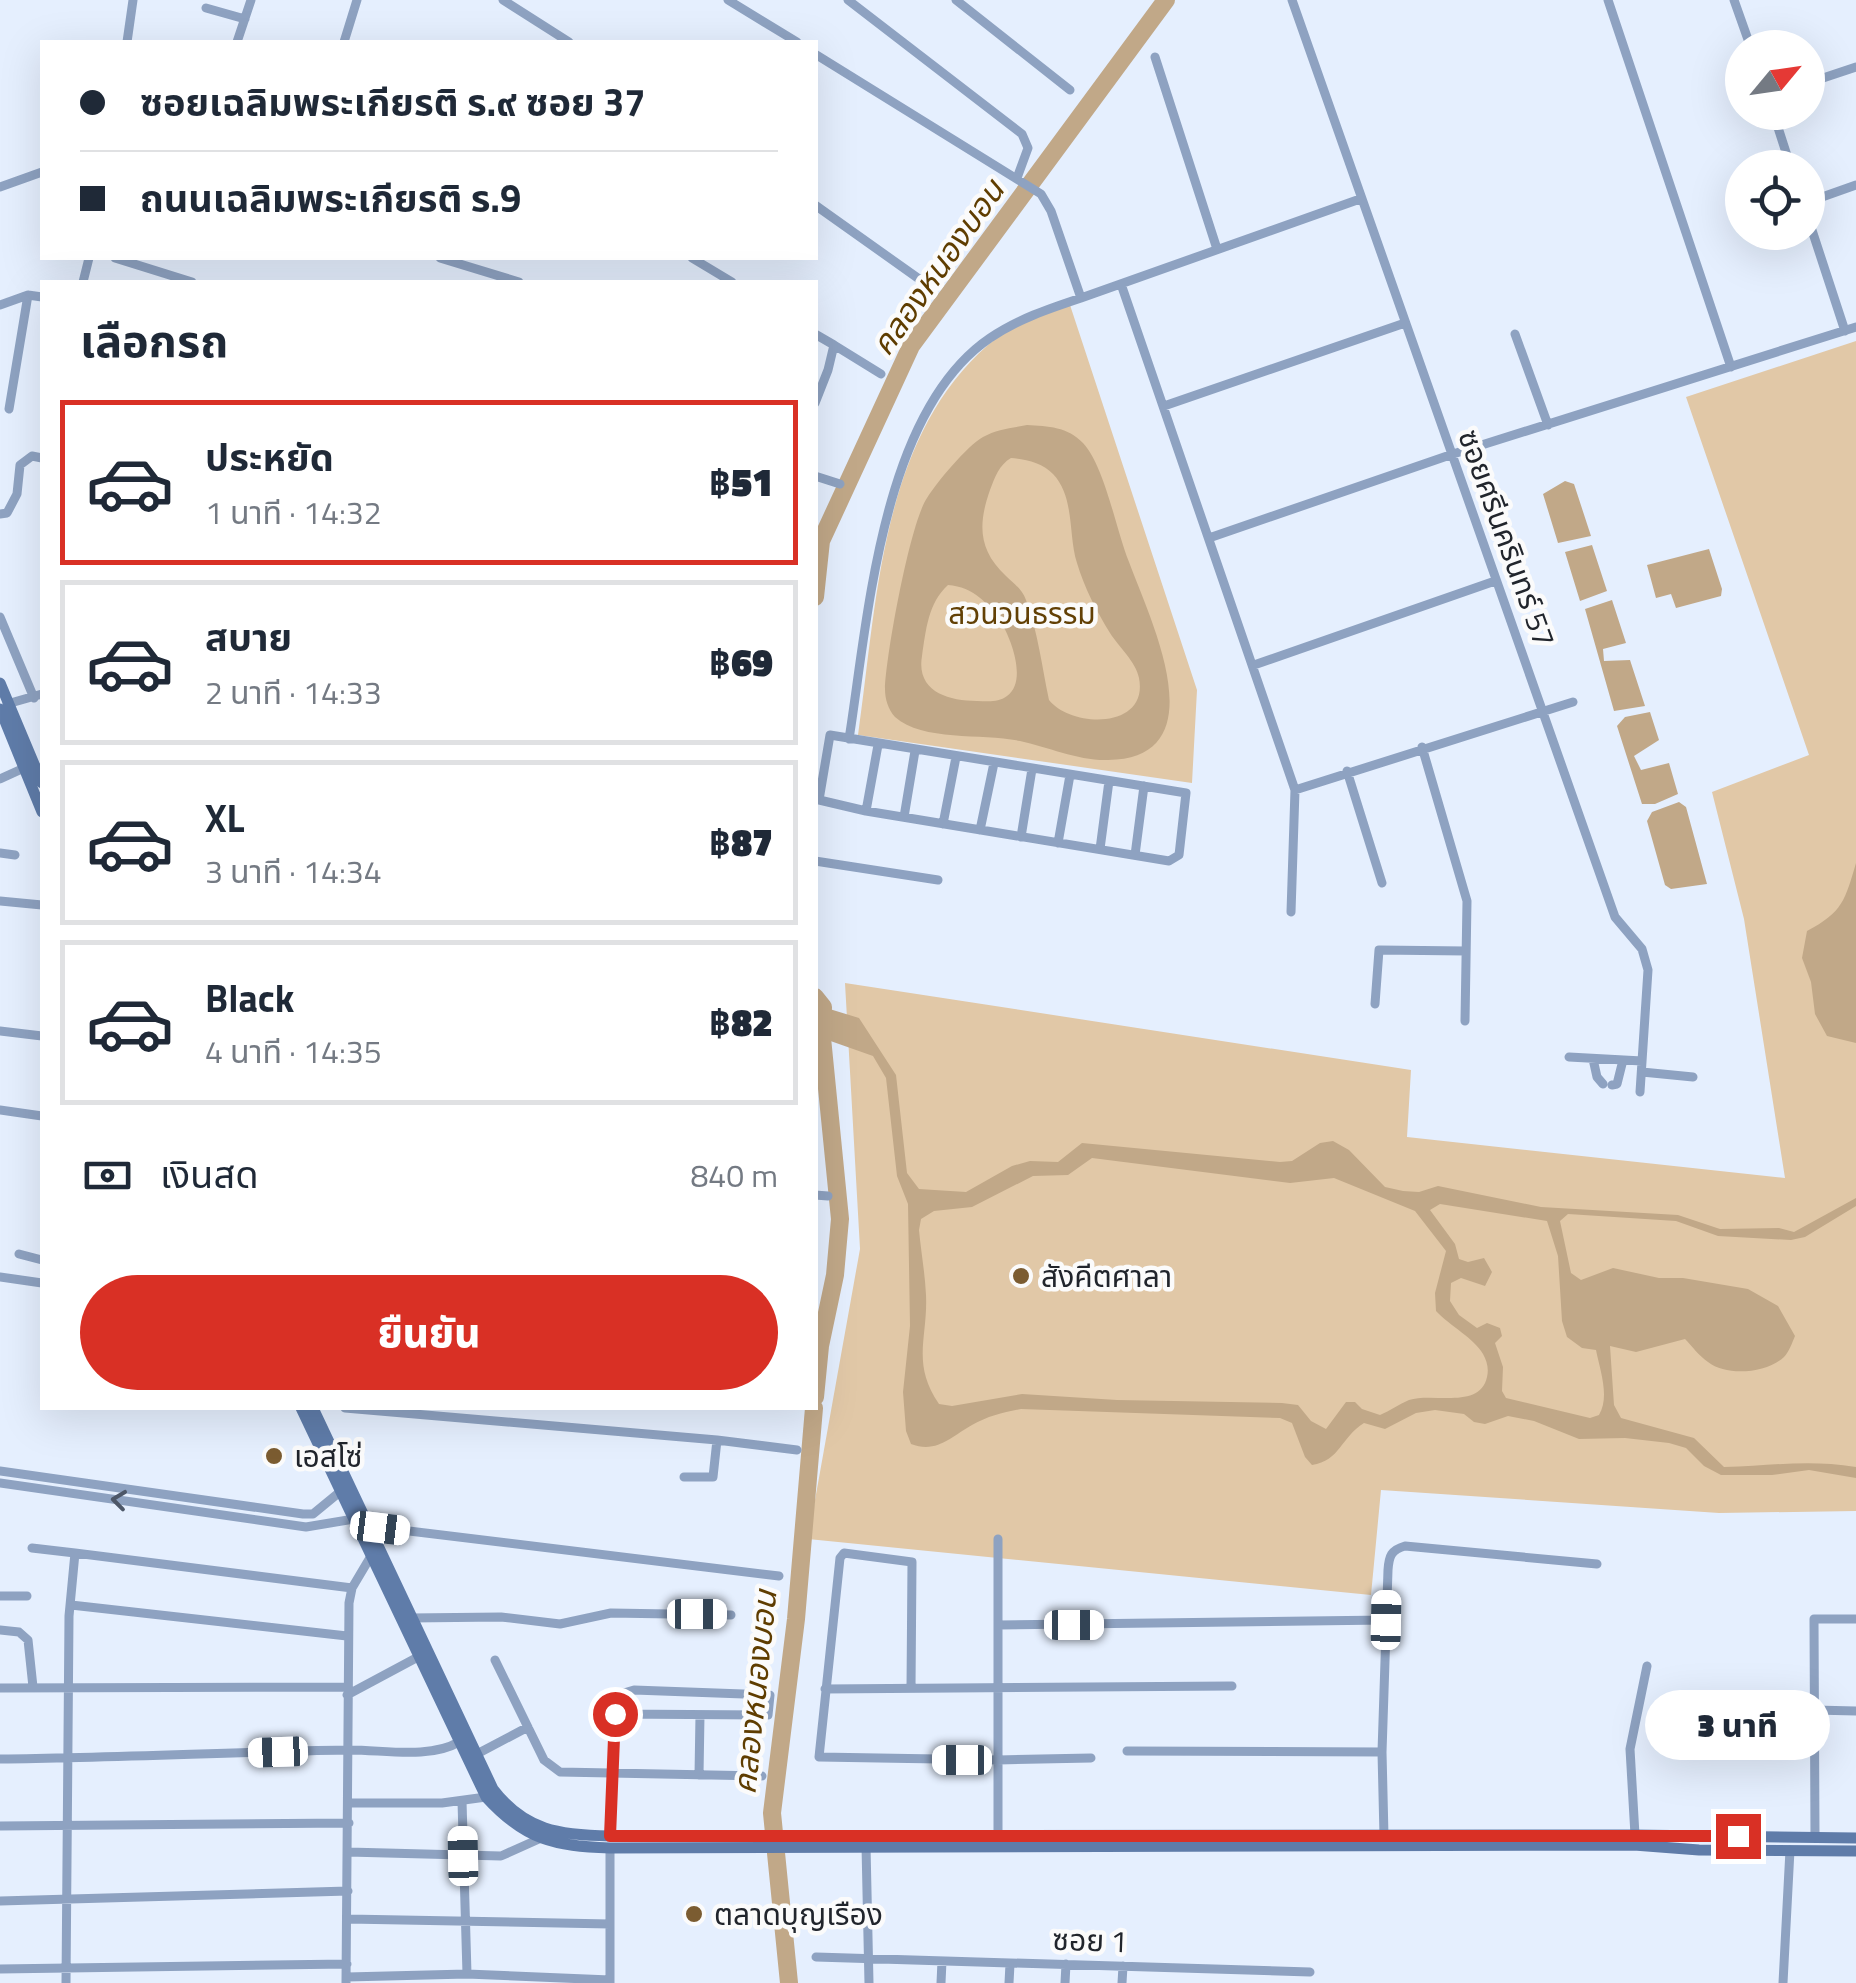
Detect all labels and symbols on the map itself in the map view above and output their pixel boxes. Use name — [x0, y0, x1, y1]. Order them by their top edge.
north arrow — [1725, 30, 1825, 130]
water label: คลองหนองบอน — [859, 167, 1017, 365]
street label: ซอยศรีนครินทร์ 57 — [1446, 423, 1568, 653]
park label: สวนวนธรรม — [948, 590, 1096, 636]
place label: สังคีตศาลา — [1041, 1253, 1172, 1299]
marker: สังคีตศาลา — [1010, 1265, 1032, 1287]
place label: เอสโซ่ — [294, 1433, 363, 1479]
marker: เอสโซ่ — [263, 1445, 285, 1467]
one-way arrow — [111, 1490, 127, 1511]
car — [348, 1509, 412, 1547]
water label: คลองหนองบอน — [719, 1585, 789, 1796]
car — [1370, 1590, 1402, 1650]
car — [667, 1599, 727, 1629]
car — [1044, 1610, 1104, 1640]
callout: 3 นาที — [1646, 1691, 1830, 1761]
route start — [593, 1692, 638, 1737]
car — [247, 1736, 309, 1768]
car — [932, 1745, 992, 1775]
route end — [1716, 1814, 1761, 1859]
car — [447, 1826, 479, 1886]
place label: ตลาดบุญเรือง — [714, 1891, 883, 1937]
marker: ตลาดบุญเรือง — [683, 1903, 705, 1925]
street label: ซอย 1 — [1052, 1916, 1128, 1964]

